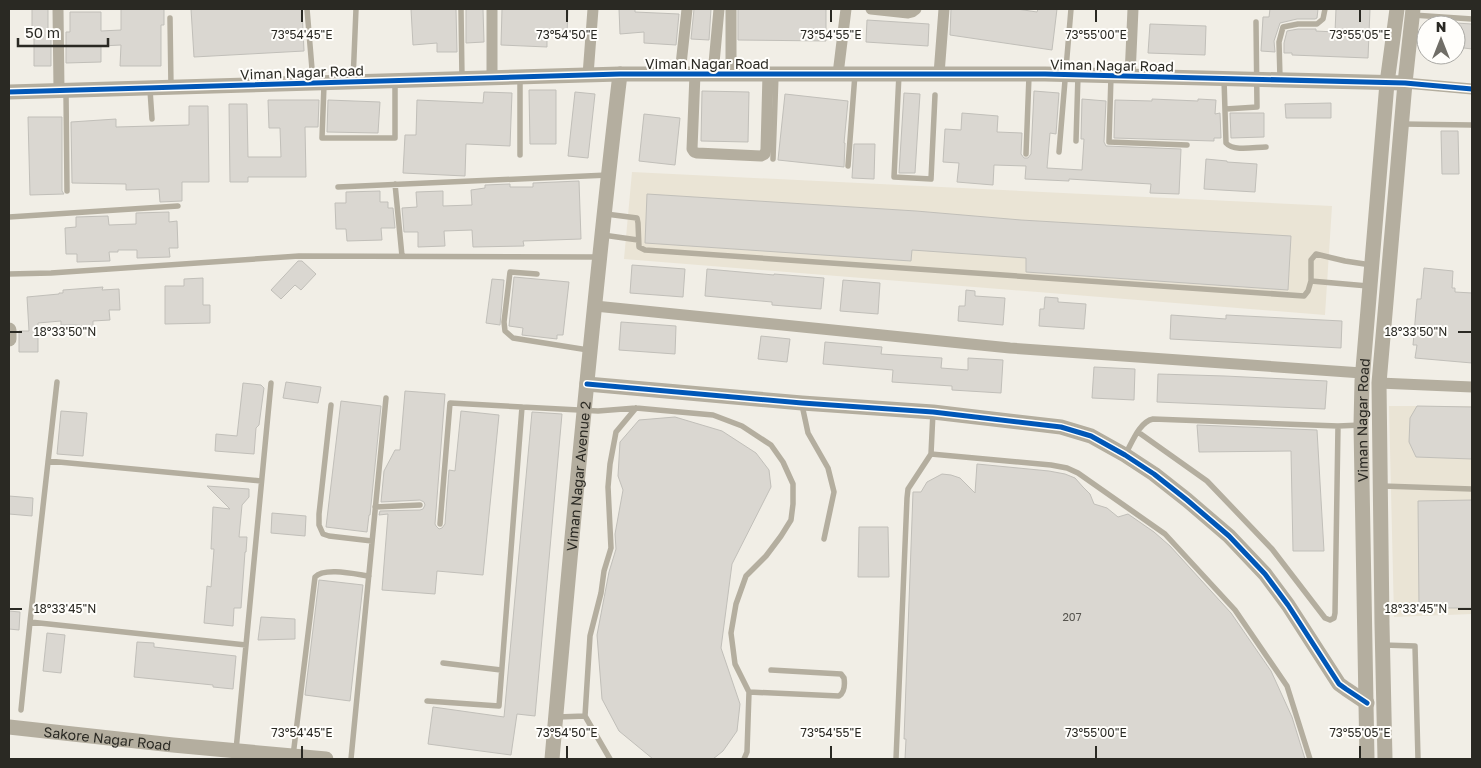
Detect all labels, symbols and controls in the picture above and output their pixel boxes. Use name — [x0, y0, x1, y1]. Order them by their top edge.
scale bar — [18, 15, 108, 47]
north arrow — [1416, 15, 1466, 65]
text: N — [1436, 18, 1446, 35]
text: 50 m — [25, 23, 60, 41]
text: 73°54'45"E — [271, 27, 333, 42]
text: 73°54'50"E — [536, 27, 598, 42]
text: 73°54'55"E — [801, 27, 861, 42]
text: 73°55'00"E — [1065, 27, 1127, 42]
text: 73°55'05"E — [1329, 27, 1391, 42]
street label: Viman Nagar Road — [645, 55, 769, 72]
street label: Viman Nagar Road — [1050, 55, 1174, 75]
street label: Viman Nagar Road — [240, 61, 364, 83]
text: 18°33'50"N — [34, 324, 96, 339]
text: 18°33'50"N — [1385, 324, 1447, 339]
street label: Viman Nagar Road — [1352, 357, 1372, 482]
street label: Viman Nagar Avenue 2 — [562, 400, 593, 552]
text: 18°33'45"N — [34, 601, 96, 616]
text: 18°33'45"N — [1385, 601, 1447, 616]
house number: 207 — [1062, 610, 1082, 623]
street label: Sakore Nagar Road — [43, 722, 172, 753]
text: 73°54'45"E — [271, 725, 333, 740]
text: 73°54'50"E — [536, 725, 598, 740]
text: 73°54'55"E — [801, 725, 861, 740]
text: 73°55'00"E — [1065, 725, 1127, 740]
text: 73°55'05"E — [1329, 725, 1391, 740]

